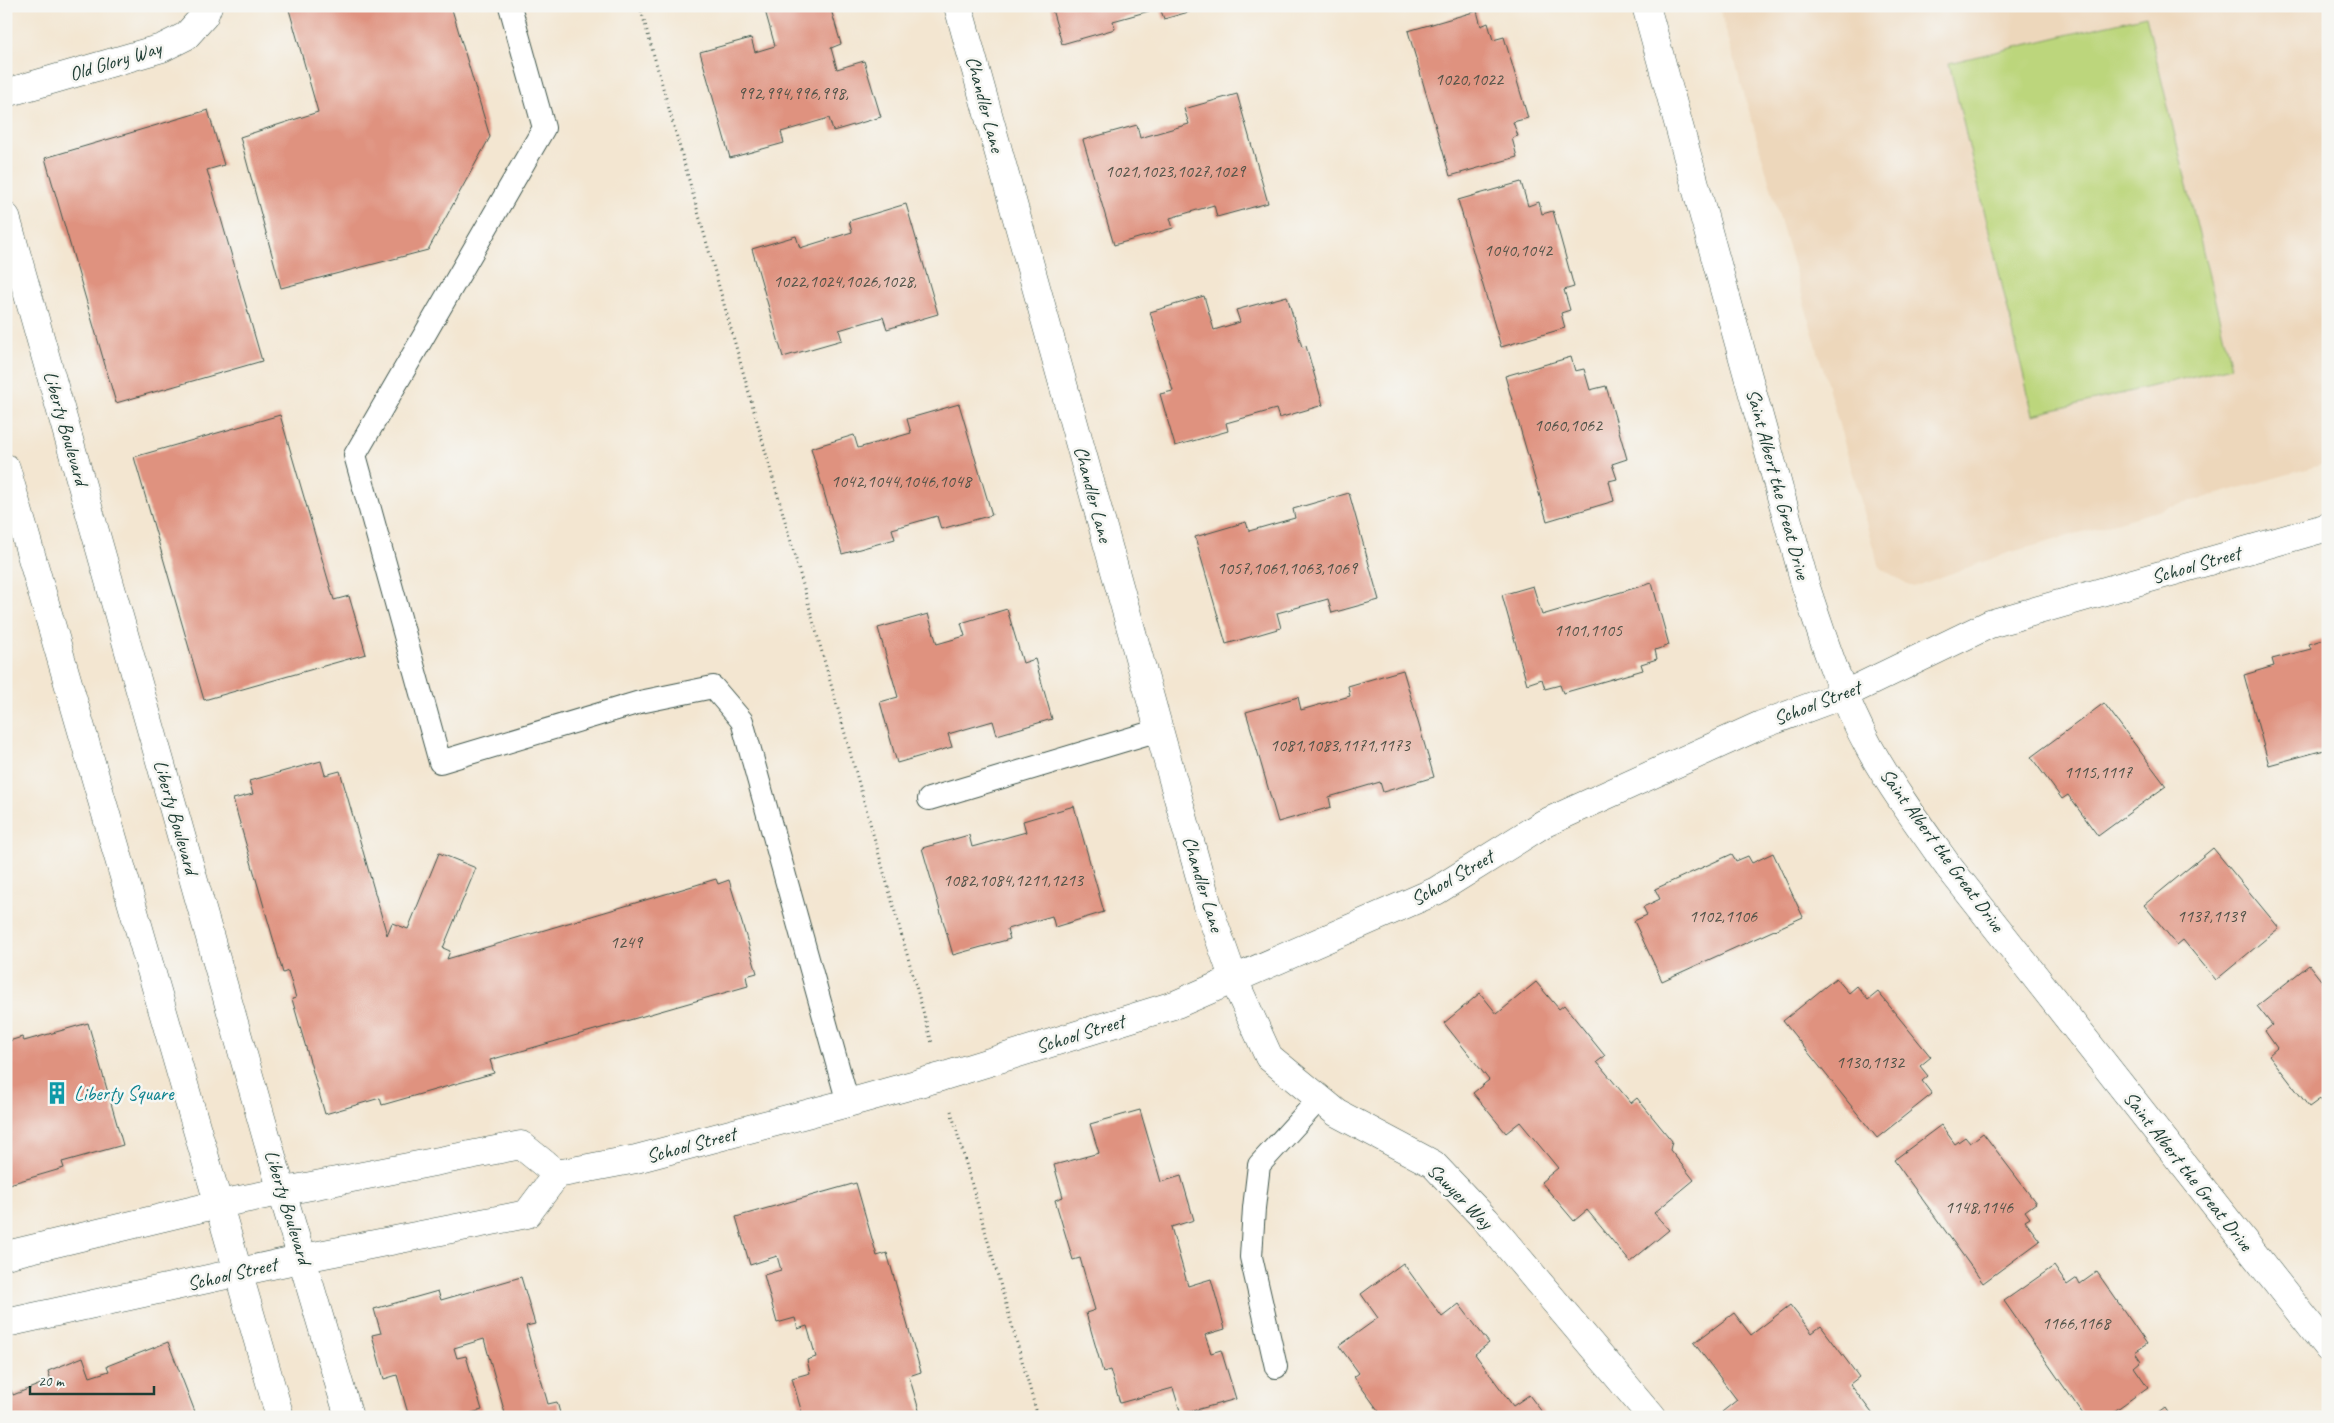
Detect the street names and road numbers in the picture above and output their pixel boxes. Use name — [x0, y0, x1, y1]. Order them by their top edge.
street label: Old Glory Way — [66, 35, 166, 87]
street label: Chandler Lane — [960, 53, 1010, 156]
street label: Liberty Boulevard — [38, 368, 95, 491]
street label: Saint Albert the Great Drive — [1741, 386, 1816, 583]
street label: Chandler Lane — [1068, 443, 1118, 546]
street label: School Street — [2149, 539, 2247, 590]
street label: School Street — [1770, 674, 1867, 731]
street label: Liberty Boulevard — [148, 757, 205, 880]
street label: Saint Albert the Great Drive — [1874, 763, 2011, 938]
street label: Chandler Lane — [1177, 833, 1230, 936]
street label: School Street — [1406, 843, 1501, 912]
street label: School Street — [1033, 1008, 1131, 1059]
street label: Saint Albert the Great Drive — [2118, 1086, 2259, 1257]
street label: School Street — [644, 1120, 742, 1169]
street label: Liberty Boulevard — [259, 1147, 318, 1270]
street label: Sawyer Way — [1422, 1158, 1500, 1236]
street label: School Street — [185, 1251, 283, 1296]

